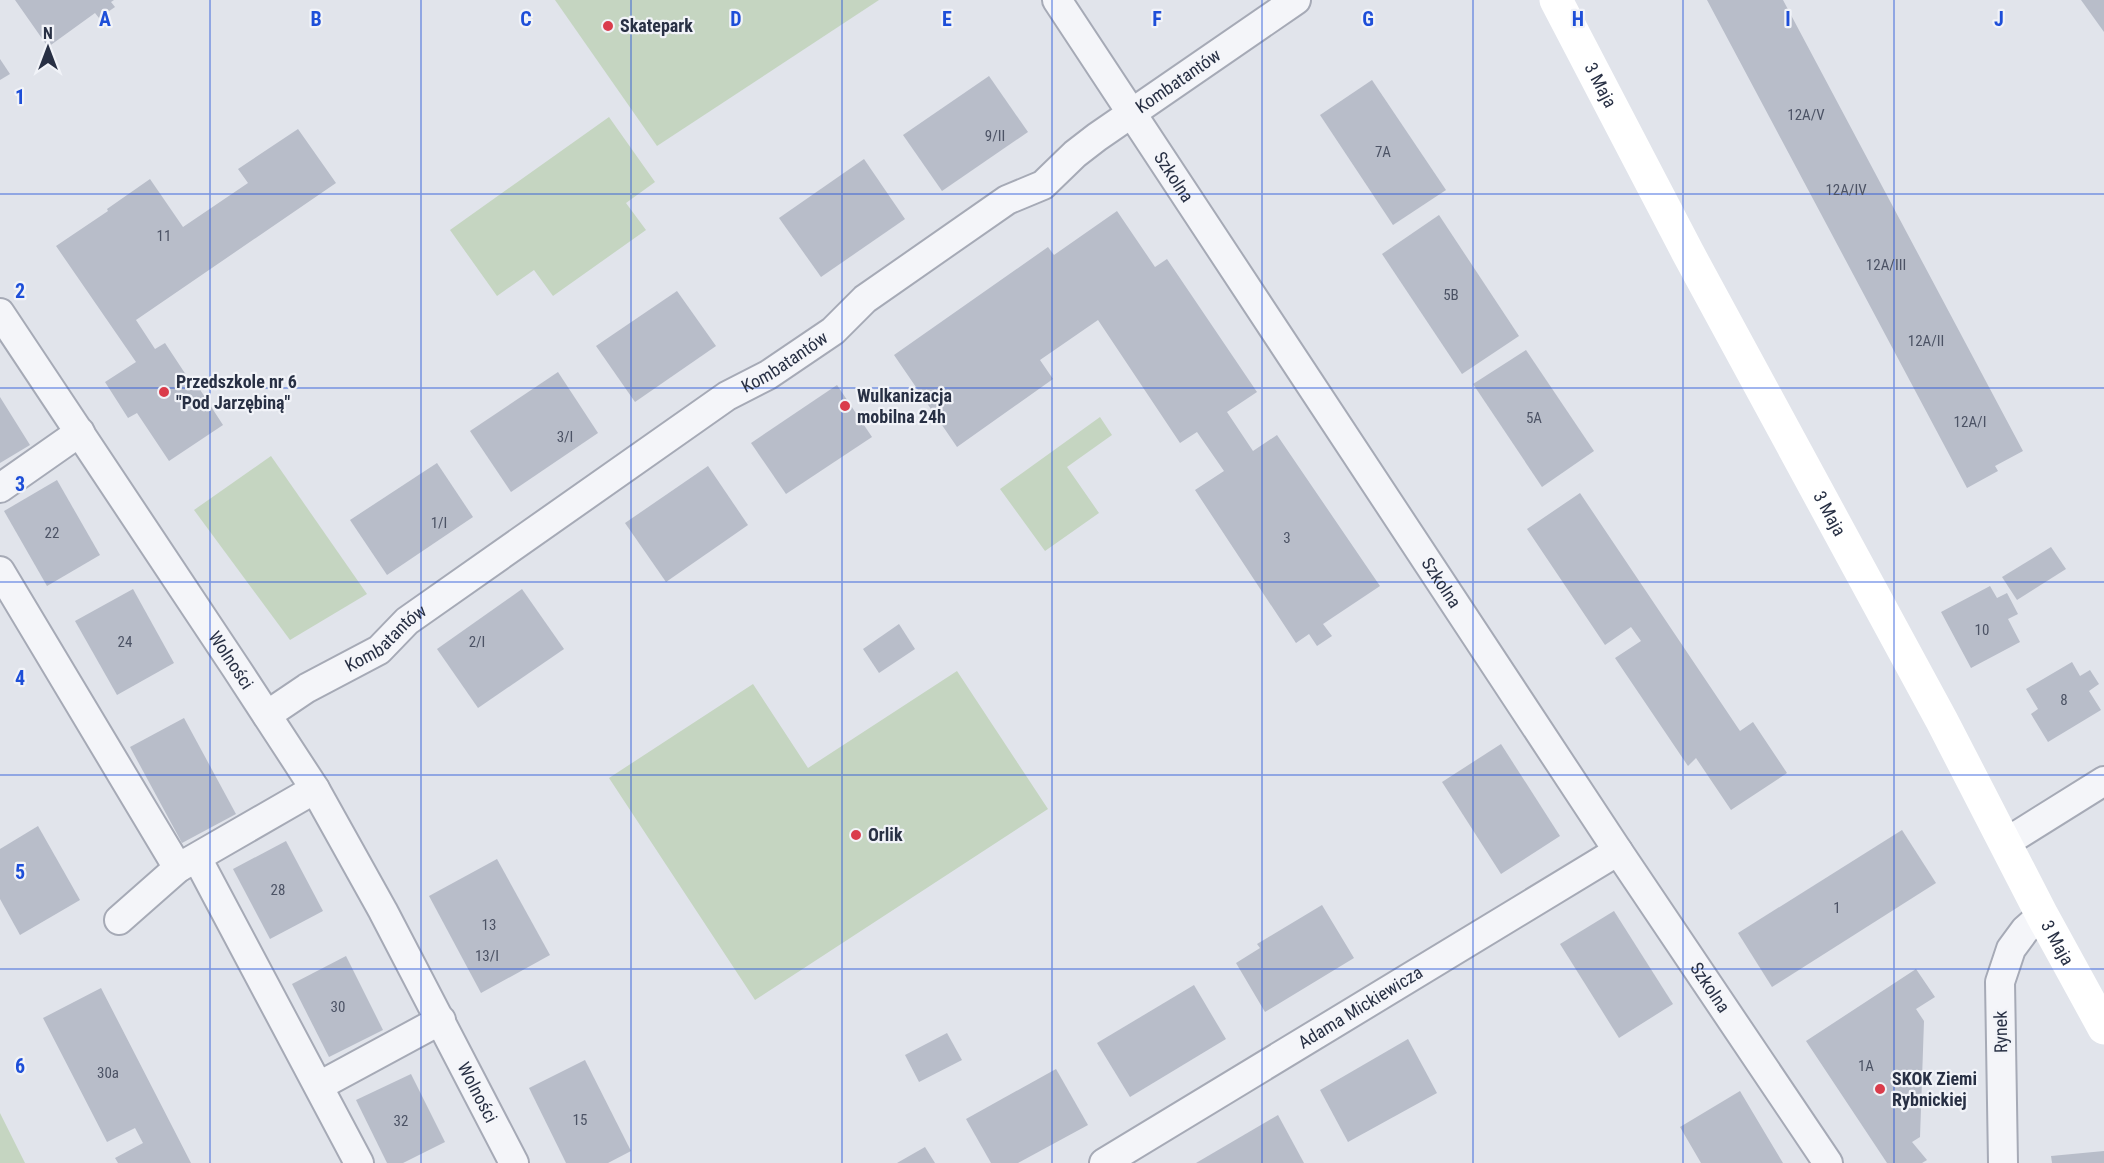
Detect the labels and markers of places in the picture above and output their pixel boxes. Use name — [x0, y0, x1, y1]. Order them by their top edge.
place label: Skatepark — [620, 15, 693, 36]
marker: Skatepark — [601, 19, 615, 33]
place label: Przedszkole nr 6 "Pod Jarzębiną" — [176, 371, 297, 413]
marker: Przedszkole nr 6 "Pod Jarzębiną" — [157, 385, 171, 399]
place label: Wulkanizacja mobilna 24h — [857, 385, 952, 427]
marker: Wulkanizacja mobilna 24h — [838, 399, 852, 413]
place label: Orlik — [868, 824, 903, 845]
marker: Orlik — [849, 828, 863, 842]
place label: SKOK Ziemi Rybnickiej — [1892, 1068, 1977, 1110]
marker: SKOK Ziemi Rybnickiej — [1873, 1082, 1887, 1096]

